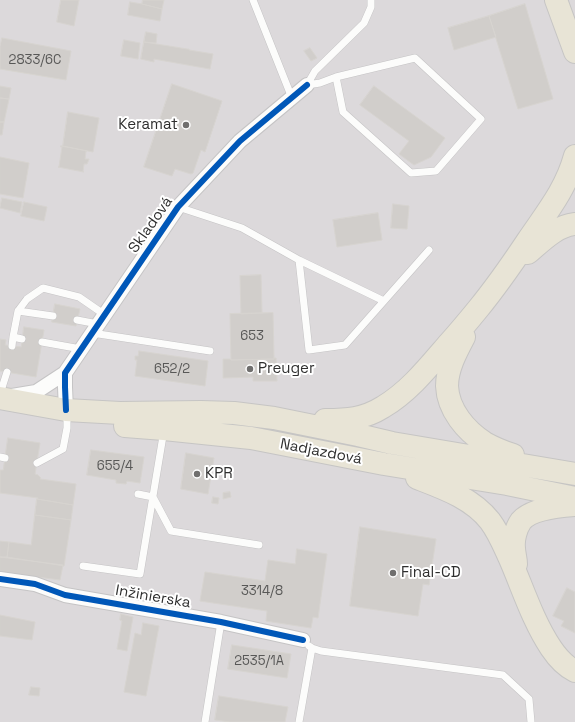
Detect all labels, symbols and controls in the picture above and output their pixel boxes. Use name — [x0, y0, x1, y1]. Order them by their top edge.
house number: 2833/6C — [9, 52, 61, 68]
place label: Keramat — [118, 116, 178, 134]
marker: Keramat — [181, 120, 191, 130]
street label: Skladová — [125, 193, 177, 257]
house number: 653 — [240, 328, 264, 344]
place label: Preuger — [258, 360, 315, 378]
house number: 652/2 — [154, 361, 190, 377]
marker: Preuger — [245, 364, 255, 374]
street label: Nadjazdová — [279, 435, 363, 469]
house number: 655/4 — [97, 458, 133, 474]
place label: KPR — [205, 465, 233, 483]
marker: KPR — [192, 469, 202, 479]
place label: Final-CD — [401, 564, 461, 582]
marker: Final-CD — [388, 568, 398, 578]
street label: Inžinierska — [114, 582, 192, 612]
house number: 3314/8 — [241, 583, 283, 599]
house number: 2535/1A — [234, 653, 284, 669]

